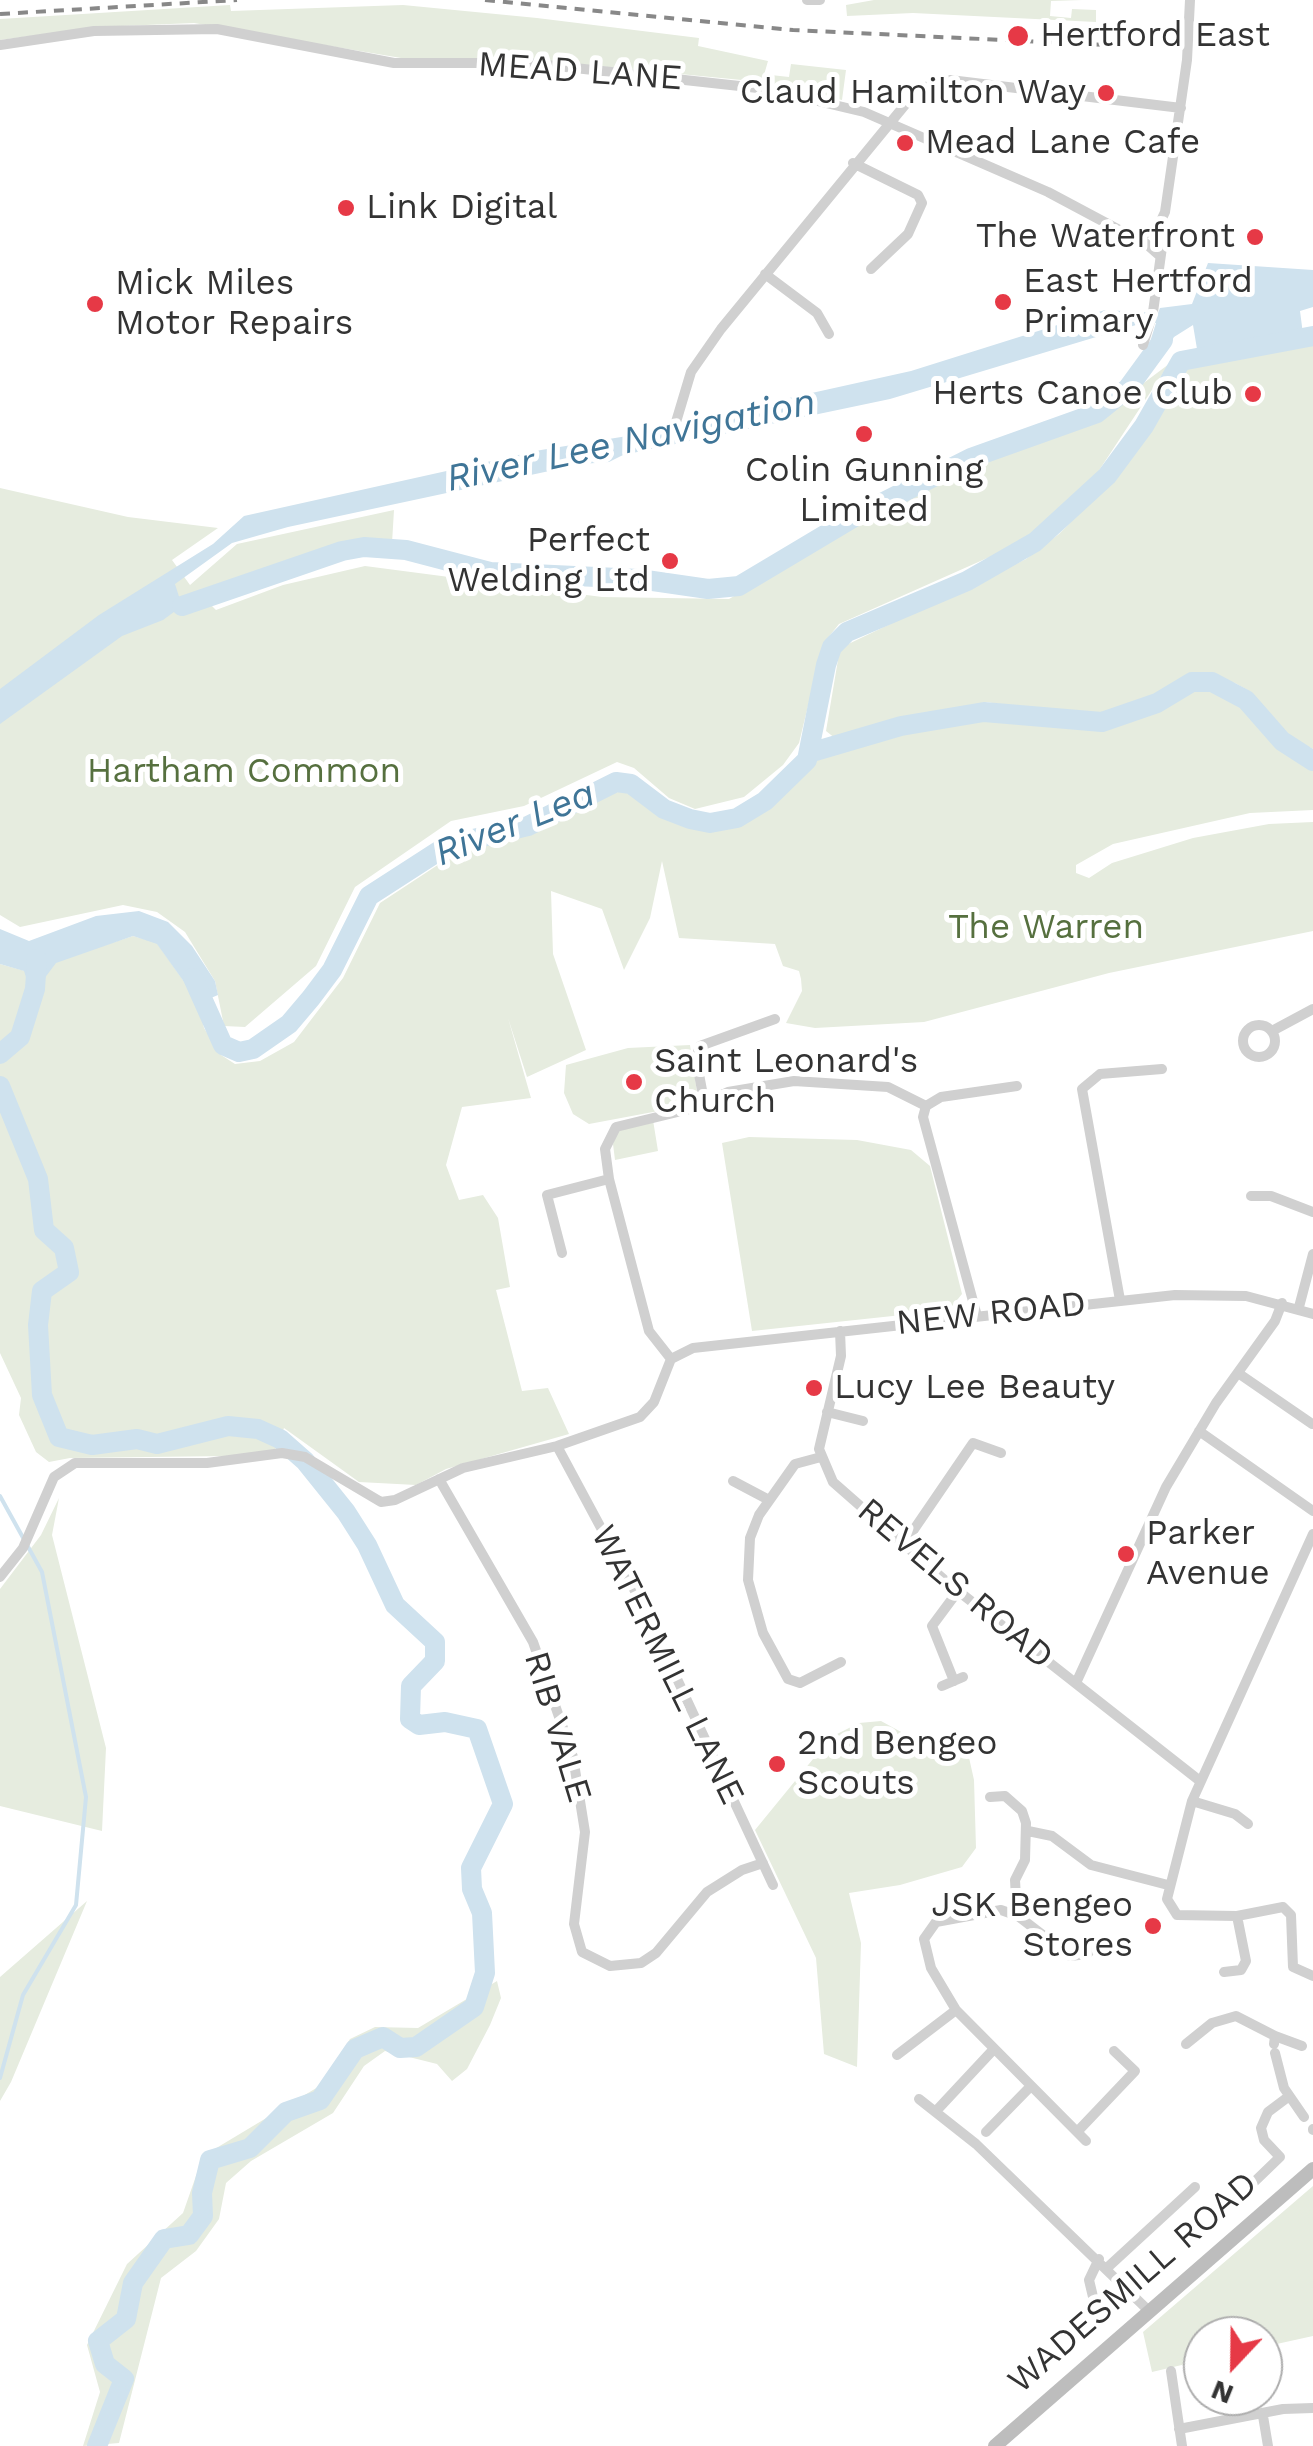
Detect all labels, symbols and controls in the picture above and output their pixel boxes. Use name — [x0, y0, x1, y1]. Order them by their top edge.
place label: Hertford East — [1040, 15, 1270, 57]
marker: Hertford East — [1005, 23, 1031, 49]
street label: MEAD LANE — [477, 44, 683, 100]
place label: Claud Hamilton Way — [740, 72, 1086, 114]
marker: Claud Hamilton Way — [1095, 82, 1117, 104]
place label: Mead Lane Cafe — [925, 122, 1200, 164]
marker: Mead Lane Cafe — [894, 132, 916, 154]
place label: Link Digital — [366, 187, 557, 229]
marker: Link Digital — [335, 197, 357, 219]
place label: The Waterfront — [976, 216, 1235, 258]
marker: The Waterfront — [1244, 226, 1266, 248]
place label: East Hertford Primary — [1023, 261, 1253, 343]
place label: Mick Miles Motor Repairs — [115, 263, 353, 345]
marker: East Hertford Primary — [992, 291, 1014, 313]
marker: Mick Miles Motor Repairs — [84, 293, 106, 315]
place label: Herts Canoe Club — [932, 373, 1233, 415]
water label: River Lee Navigation — [442, 380, 820, 502]
marker: Herts Canoe Club — [1242, 383, 1264, 405]
marker: Colin Gunning Limited — [853, 423, 875, 445]
place label: Colin Gunning Limited — [745, 450, 983, 532]
place label: Perfect Welding Ltd — [447, 520, 650, 602]
marker: Perfect Welding Ltd — [659, 550, 681, 572]
park label: Hartham Common — [87, 751, 401, 793]
water label: River Lea — [428, 771, 602, 877]
park label: The Warren — [948, 907, 1144, 949]
place label: Saint Leonard's Church — [654, 1041, 918, 1123]
marker: Saint Leonard's Church — [623, 1071, 645, 1093]
street label: NEW ROAD — [894, 1283, 1088, 1345]
place label: Lucy Lee Beauty — [834, 1367, 1115, 1409]
marker: Lucy Lee Beauty — [803, 1377, 825, 1399]
street label: REVELS ROAD — [849, 1490, 1061, 1678]
place label: Parker Avenue — [1146, 1513, 1270, 1595]
street label: WATERMILL LANE — [581, 1519, 753, 1811]
marker: Parker Avenue — [1115, 1543, 1137, 1565]
street label: RIB VALE — [514, 1647, 600, 1807]
place label: 2nd Bengeo Scouts — [797, 1723, 997, 1805]
marker: 2nd Bengeo Scouts — [766, 1753, 788, 1775]
place label: JSK Bengeo Stores — [931, 1885, 1133, 1967]
marker: JSK Bengeo Stores — [1142, 1915, 1164, 1937]
street label: WADESMILL ROAD — [1000, 2163, 1266, 2403]
north arrow — [1183, 2316, 1283, 2416]
text: N — [1207, 2373, 1238, 2412]

